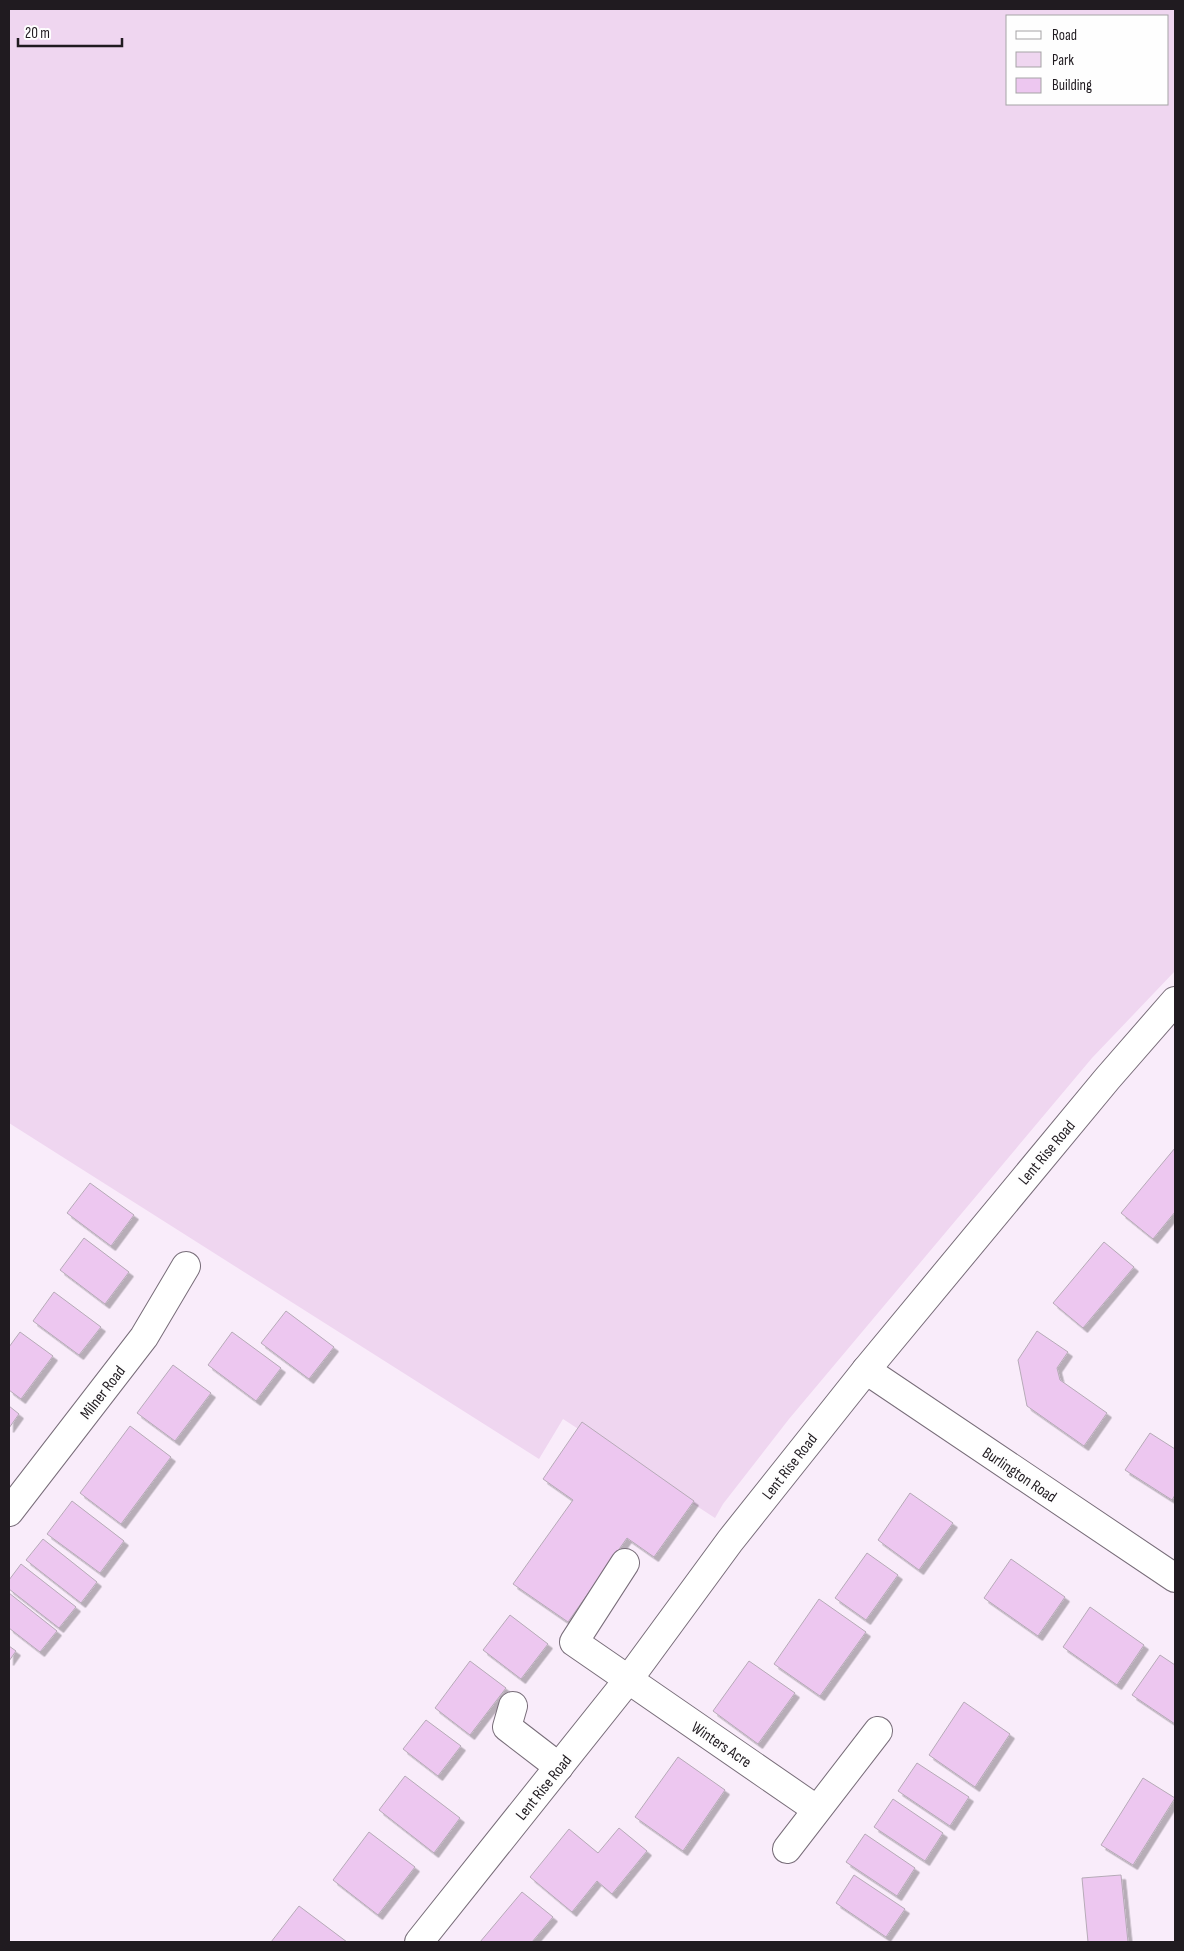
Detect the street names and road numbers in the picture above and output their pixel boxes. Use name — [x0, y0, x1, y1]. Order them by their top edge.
street label: Lent Rise Road — [1015, 1117, 1080, 1189]
street label: Milner Road — [76, 1362, 130, 1423]
street label: Lent Rise Road — [759, 1430, 822, 1504]
street label: Burlington Road — [978, 1444, 1060, 1507]
street label: Winters Acre — [688, 1718, 755, 1772]
street label: Lent Rise Road — [512, 1752, 576, 1824]

